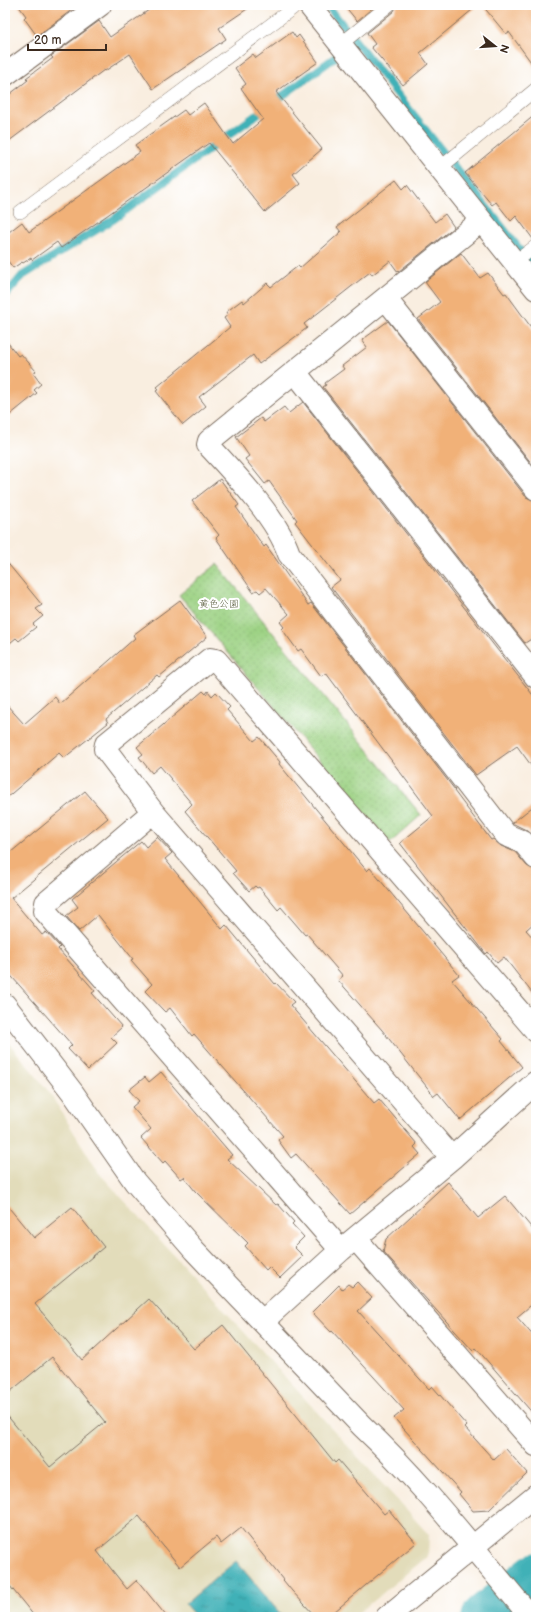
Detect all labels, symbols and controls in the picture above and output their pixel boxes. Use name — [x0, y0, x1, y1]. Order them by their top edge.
scale bar — [28, 26, 106, 52]
north arrow — [475, 26, 515, 66]
text: 20 m — [34, 33, 61, 48]
text: N — [497, 43, 512, 55]
park label: 黄色公園 — [199, 598, 239, 610]

